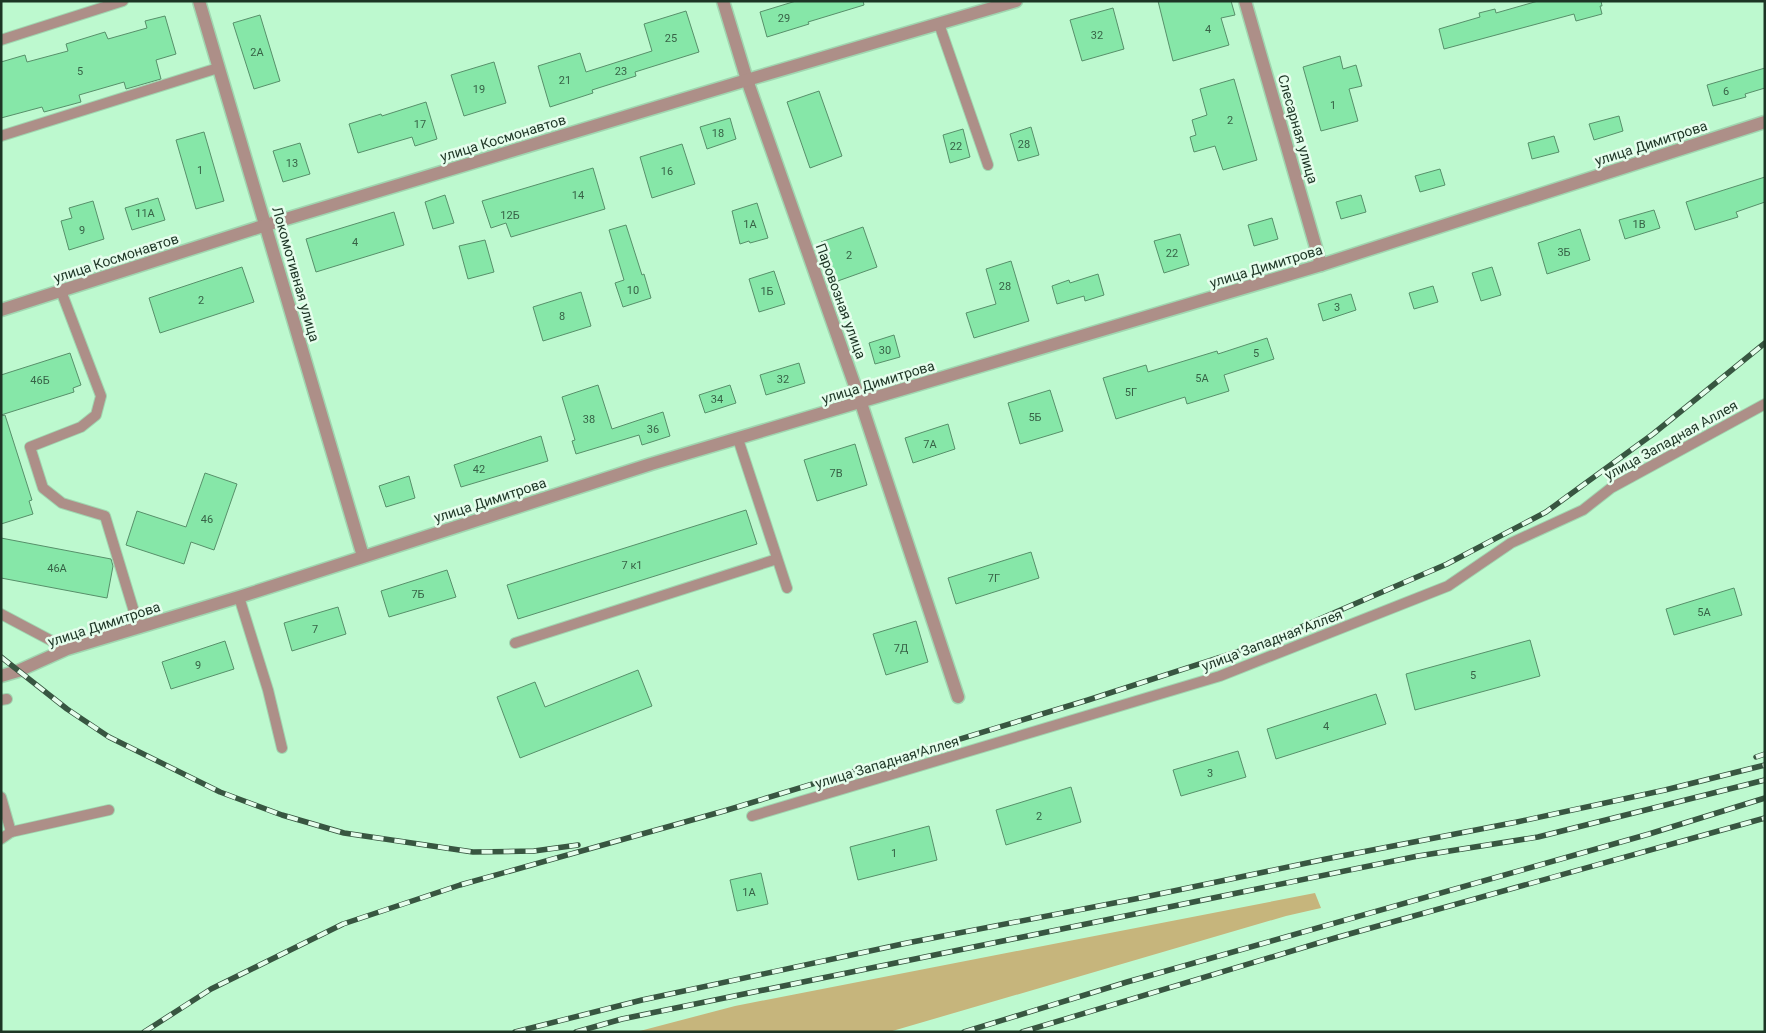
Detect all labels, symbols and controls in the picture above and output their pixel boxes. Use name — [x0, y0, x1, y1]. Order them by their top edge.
house number: 29 — [778, 12, 790, 25]
house number: 4 — [1205, 23, 1211, 36]
house number: 32 — [1091, 29, 1103, 42]
house number: 25 — [665, 32, 677, 45]
house number: 2А — [250, 46, 265, 59]
house number: 5 — [77, 65, 83, 78]
house number: 23 — [615, 65, 627, 78]
street label: Слесарная улица — [1275, 73, 1321, 185]
house number: 21 — [559, 74, 571, 87]
house number: 19 — [473, 83, 485, 96]
house number: 6 — [1723, 85, 1729, 98]
house number: 1 — [1330, 99, 1336, 112]
street label: улица Космонавтов — [438, 111, 568, 165]
house number: 2 — [1227, 114, 1233, 127]
street label: улица Димитрова — [1593, 117, 1709, 169]
house number: 17 — [414, 118, 426, 131]
house number: 18 — [712, 127, 724, 140]
house number: 28 — [1018, 138, 1030, 151]
house number: 22 — [950, 140, 962, 153]
house number: 13 — [286, 157, 298, 170]
house number: 1 — [197, 164, 203, 177]
house number: 16 — [661, 165, 673, 178]
house number: 14 — [572, 189, 584, 202]
street label: Локомотивная улица — [269, 205, 323, 343]
house number: 11А — [135, 207, 156, 220]
house number: 12Б — [500, 209, 520, 222]
house number: 1А — [743, 218, 758, 231]
house number: 1В — [1632, 218, 1646, 231]
house number: 9 — [79, 224, 85, 237]
street label: улица Космонавтов — [51, 230, 181, 286]
house number: 4 — [352, 236, 358, 249]
street label: Паровозная улица — [813, 241, 869, 361]
street label: улица Димитрова — [1208, 241, 1324, 291]
house number: 3Б — [1557, 246, 1571, 259]
house number: 22 — [1166, 247, 1178, 260]
house number: 2 — [846, 249, 852, 262]
house number: 28 — [999, 280, 1011, 293]
house number: 10 — [627, 284, 639, 297]
house number: 1Б — [760, 285, 774, 298]
house number: 2 — [198, 294, 204, 307]
house number: 3 — [1334, 301, 1340, 314]
house number: 8 — [559, 310, 565, 323]
house number: 30 — [879, 344, 891, 357]
house number: 5 — [1253, 347, 1259, 360]
street label: улица Димитрова — [820, 357, 936, 407]
house number: 5А — [1195, 372, 1210, 385]
house number: 32 — [777, 373, 789, 386]
house number: 46Б — [30, 374, 50, 387]
house number: 5Г — [1125, 386, 1137, 399]
house number: 34 — [711, 393, 723, 406]
street label: улица Западная Аллея — [1602, 397, 1740, 483]
house number: 5Б — [1028, 411, 1042, 424]
house number: 38 — [583, 413, 595, 426]
house number: 36 — [647, 423, 659, 436]
house number: 7А — [923, 438, 938, 451]
house number: 42 — [473, 463, 485, 476]
house number: 7В — [829, 467, 843, 480]
street label: улица Димитрова — [432, 474, 548, 526]
house number: 46 — [201, 513, 213, 526]
house number: 7 к1 — [621, 559, 643, 572]
house number: 46А — [47, 562, 68, 575]
house number: 7Г — [988, 572, 1000, 585]
house number: 7Б — [411, 588, 425, 601]
street label: улица Димитрова — [46, 598, 162, 650]
street label: улица Западная Аллея — [1199, 606, 1345, 674]
house number: 5А — [1697, 606, 1712, 619]
house number: 7 — [312, 623, 318, 636]
house number: 7Д — [894, 642, 908, 655]
house number: 9 — [195, 659, 201, 672]
house number: 5 — [1470, 669, 1476, 682]
house number: 4 — [1323, 720, 1329, 733]
street label: улица Западная Аллея — [813, 733, 961, 791]
house number: 3 — [1207, 767, 1213, 780]
house number: 2 — [1036, 810, 1042, 823]
house number: 1 — [891, 847, 897, 860]
house number: 1А — [742, 886, 757, 899]

